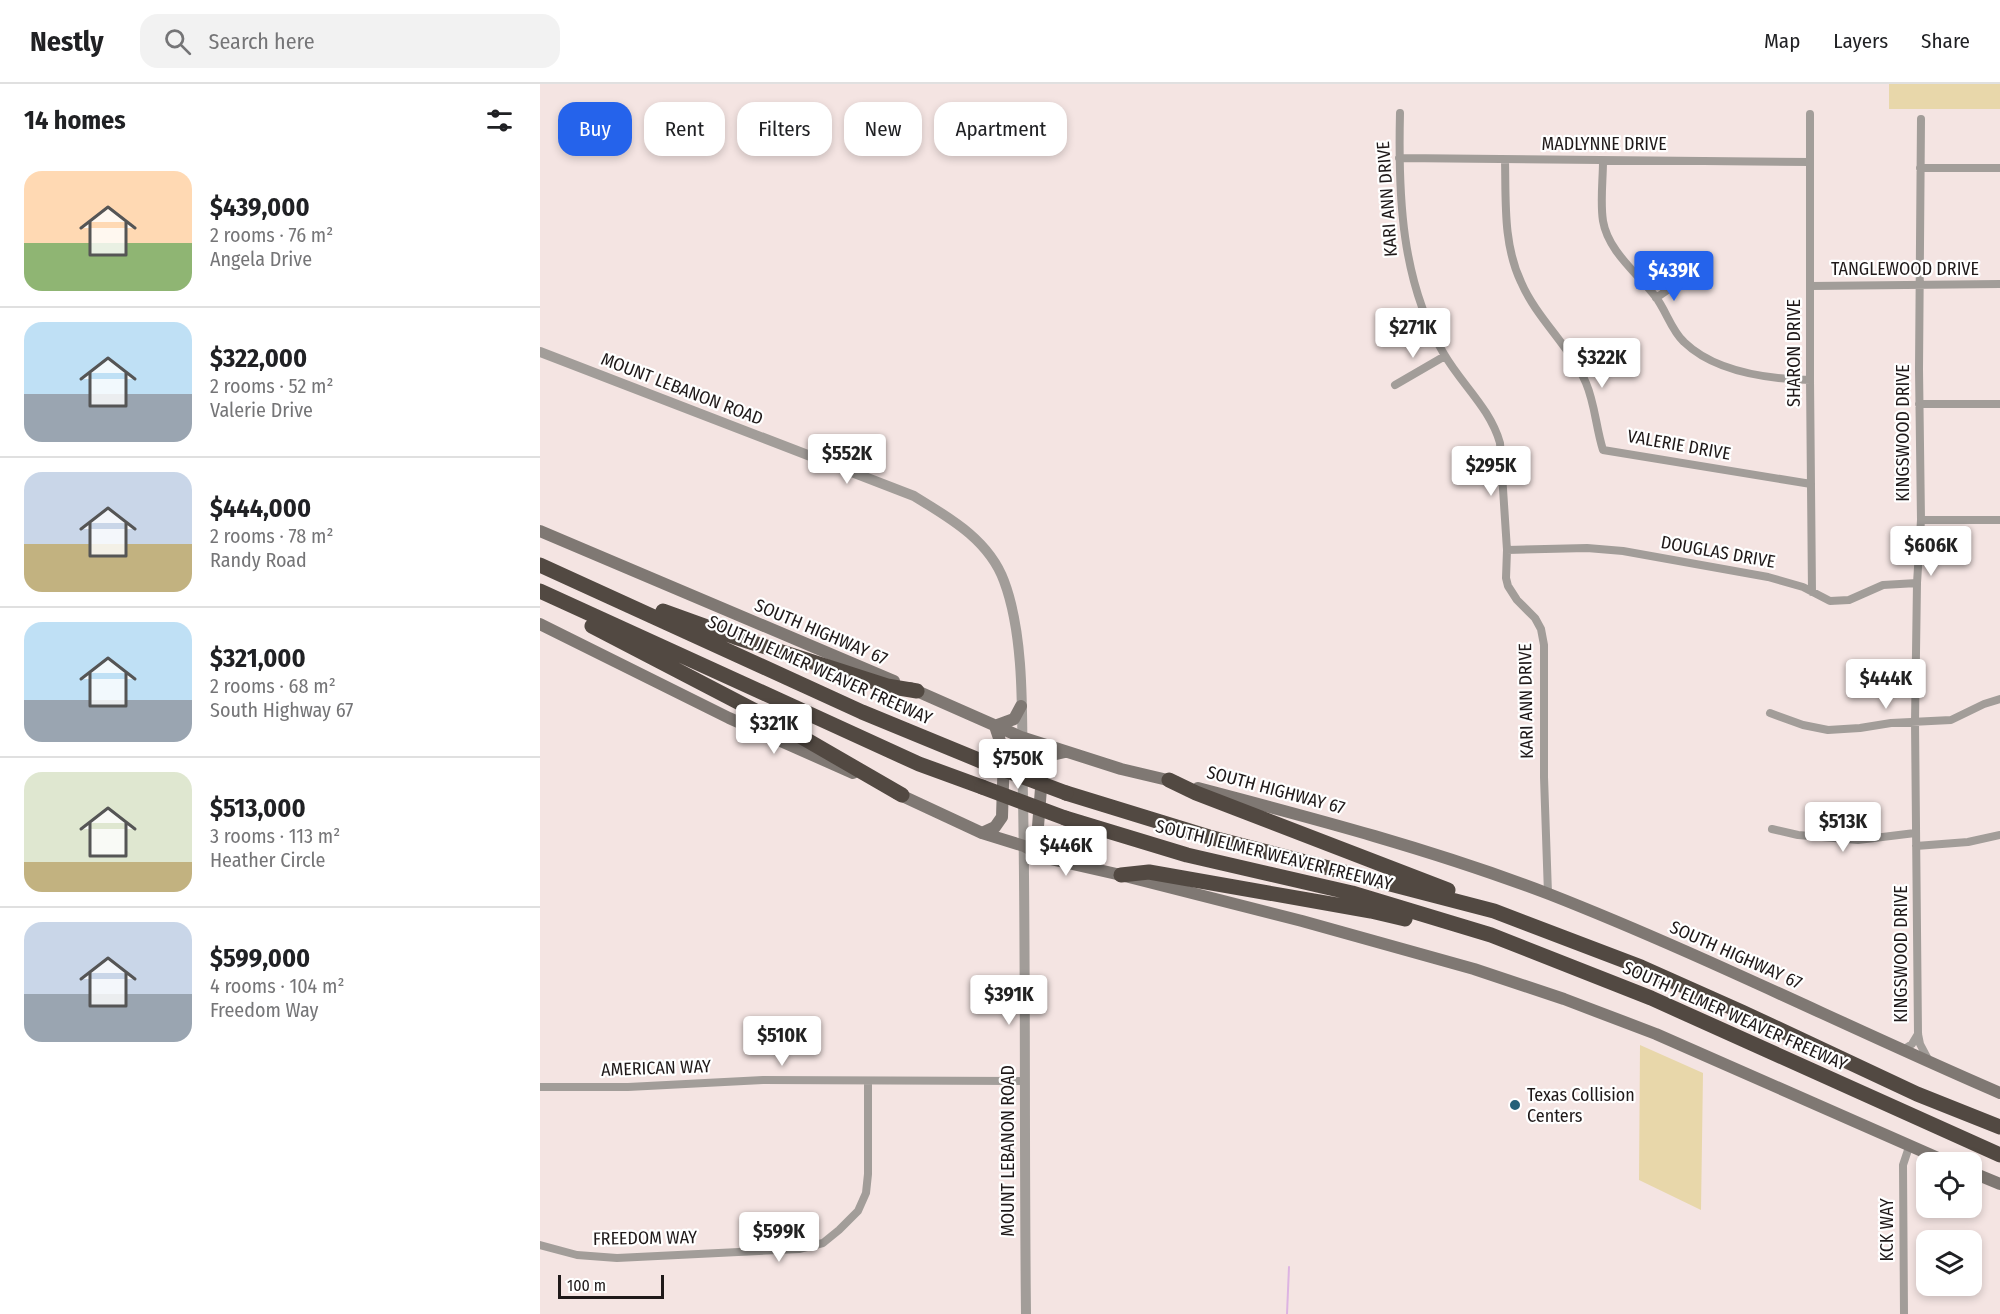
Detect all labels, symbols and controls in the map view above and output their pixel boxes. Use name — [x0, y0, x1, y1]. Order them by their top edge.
search box — [140, 14, 560, 68]
text: Nestly — [30, 25, 104, 58]
icon: search — [161, 25, 194, 58]
text: Search here — [209, 28, 315, 55]
text: Map — [1764, 28, 1800, 54]
text: Layers — [1833, 28, 1888, 54]
text: Share — [1921, 28, 1970, 54]
chip: Buy — [558, 102, 632, 156]
chip: Rent — [644, 102, 725, 156]
chip: Filters — [737, 102, 832, 156]
chip: New — [844, 102, 922, 156]
chip: Apartment — [934, 102, 1067, 156]
icon: filters — [483, 104, 516, 137]
text: 14 homes — [24, 105, 126, 136]
street label: MADLYNNE DRIVE — [1541, 133, 1667, 155]
street label: KARI ANN DRIVE — [1372, 140, 1402, 258]
text: $439,000 — [210, 192, 310, 223]
icon: home — [72, 195, 144, 267]
text: 2 rooms · 76 m² — [210, 223, 333, 247]
text: Angela Drive — [210, 247, 312, 271]
pin: $439K — [1632, 251, 1716, 302]
text: $439K — [1648, 258, 1700, 282]
street label: TANGLEWOOD DRIVE — [1831, 258, 1979, 280]
street label: SHARON DRIVE — [1783, 299, 1805, 407]
pin: $271K — [1371, 308, 1455, 359]
text: $271K — [1389, 315, 1437, 339]
pin: $322K — [1560, 338, 1644, 389]
text: $322,000 — [210, 343, 307, 374]
text: $322K — [1577, 345, 1627, 369]
icon: home — [72, 346, 144, 418]
street label: MOUNT LEBANON ROAD — [598, 348, 766, 430]
street label: KINGSWOOD DRIVE — [1892, 364, 1914, 502]
text: 2 rooms · 52 m² — [210, 374, 334, 398]
text: Valerie Drive — [210, 398, 313, 422]
street label: VALERIE DRIVE — [1626, 425, 1732, 465]
pin: $552K — [805, 434, 889, 485]
text: $552K — [822, 441, 872, 465]
pin: $295K — [1449, 446, 1533, 497]
text: $295K — [1466, 453, 1516, 477]
text: $444,000 — [210, 493, 311, 524]
icon: home — [72, 496, 144, 568]
text: 2 rooms · 78 m² — [210, 524, 333, 548]
pin: $606K — [1889, 526, 1973, 577]
street label: DOUGLAS DRIVE — [1659, 531, 1777, 573]
text: $606K — [1904, 533, 1958, 557]
text: Randy Road — [210, 548, 307, 572]
street label: SOUTH HIGHWAY 67 — [751, 594, 891, 670]
street label: SOUTH J ELMER WEAVER FREEWAY — [704, 610, 936, 730]
text: $321,000 — [210, 643, 306, 674]
street label: KARI ANN DRIVE — [1514, 643, 1538, 759]
icon: home — [72, 646, 144, 718]
pin: $444K — [1844, 659, 1928, 710]
text: $444K — [1860, 666, 1912, 690]
text: 2 rooms · 68 m² — [210, 674, 336, 698]
text: South Highway 67 — [210, 698, 353, 722]
pin: $321K — [732, 704, 816, 755]
text: $321K — [750, 711, 798, 735]
pin: $750K — [976, 739, 1060, 790]
text: $750K — [993, 746, 1043, 770]
street label: SOUTH HIGHWAY 67 — [1204, 761, 1348, 819]
text: $513,000 — [210, 793, 306, 824]
icon: home — [72, 796, 144, 868]
pin: $513K — [1801, 802, 1885, 853]
text: $513K — [1819, 809, 1867, 833]
street label: SOUTH J ELMER WEAVER FREEWAY — [1153, 815, 1395, 895]
text: 3 rooms · 113 m² — [210, 824, 340, 848]
pin: $446K — [1024, 826, 1108, 877]
text: $446K — [1040, 833, 1092, 857]
text: Heather Circle — [210, 848, 326, 872]
street label: KINGSWOOD DRIVE — [1890, 885, 1912, 1023]
street label: SOUTH HIGHWAY 67 — [1667, 916, 1805, 994]
text: $599,000 — [210, 943, 310, 974]
icon: home — [72, 946, 144, 1018]
street label: SOUTH J ELMER WEAVER FREEWAY — [1619, 956, 1851, 1076]
text: 4 rooms · 104 m² — [210, 974, 345, 998]
pin: $391K — [967, 975, 1051, 1026]
text: $391K — [984, 982, 1034, 1006]
text: Freedom Way — [210, 998, 318, 1022]
pin: $510K — [740, 1016, 824, 1067]
text: $510K — [757, 1023, 807, 1047]
street label: AMERICAN WAY — [601, 1055, 711, 1081]
street label: MOUNT LEBANON ROAD — [997, 1065, 1019, 1237]
place label: Texas Collision Centers — [1527, 1084, 1635, 1127]
marker: Texas Collision Centers — [1508, 1098, 1522, 1112]
map controls — [1916, 1152, 1982, 1296]
button: locate — [1916, 1152, 1982, 1218]
street label: KCK WAY — [1876, 1198, 1898, 1262]
pin: $599K — [737, 1212, 821, 1263]
text: $599K — [753, 1219, 805, 1243]
street label: FREEDOM WAY — [593, 1226, 697, 1250]
button: layers — [1916, 1230, 1982, 1296]
scale bar — [558, 1272, 664, 1300]
text: 100 m — [567, 1276, 606, 1295]

